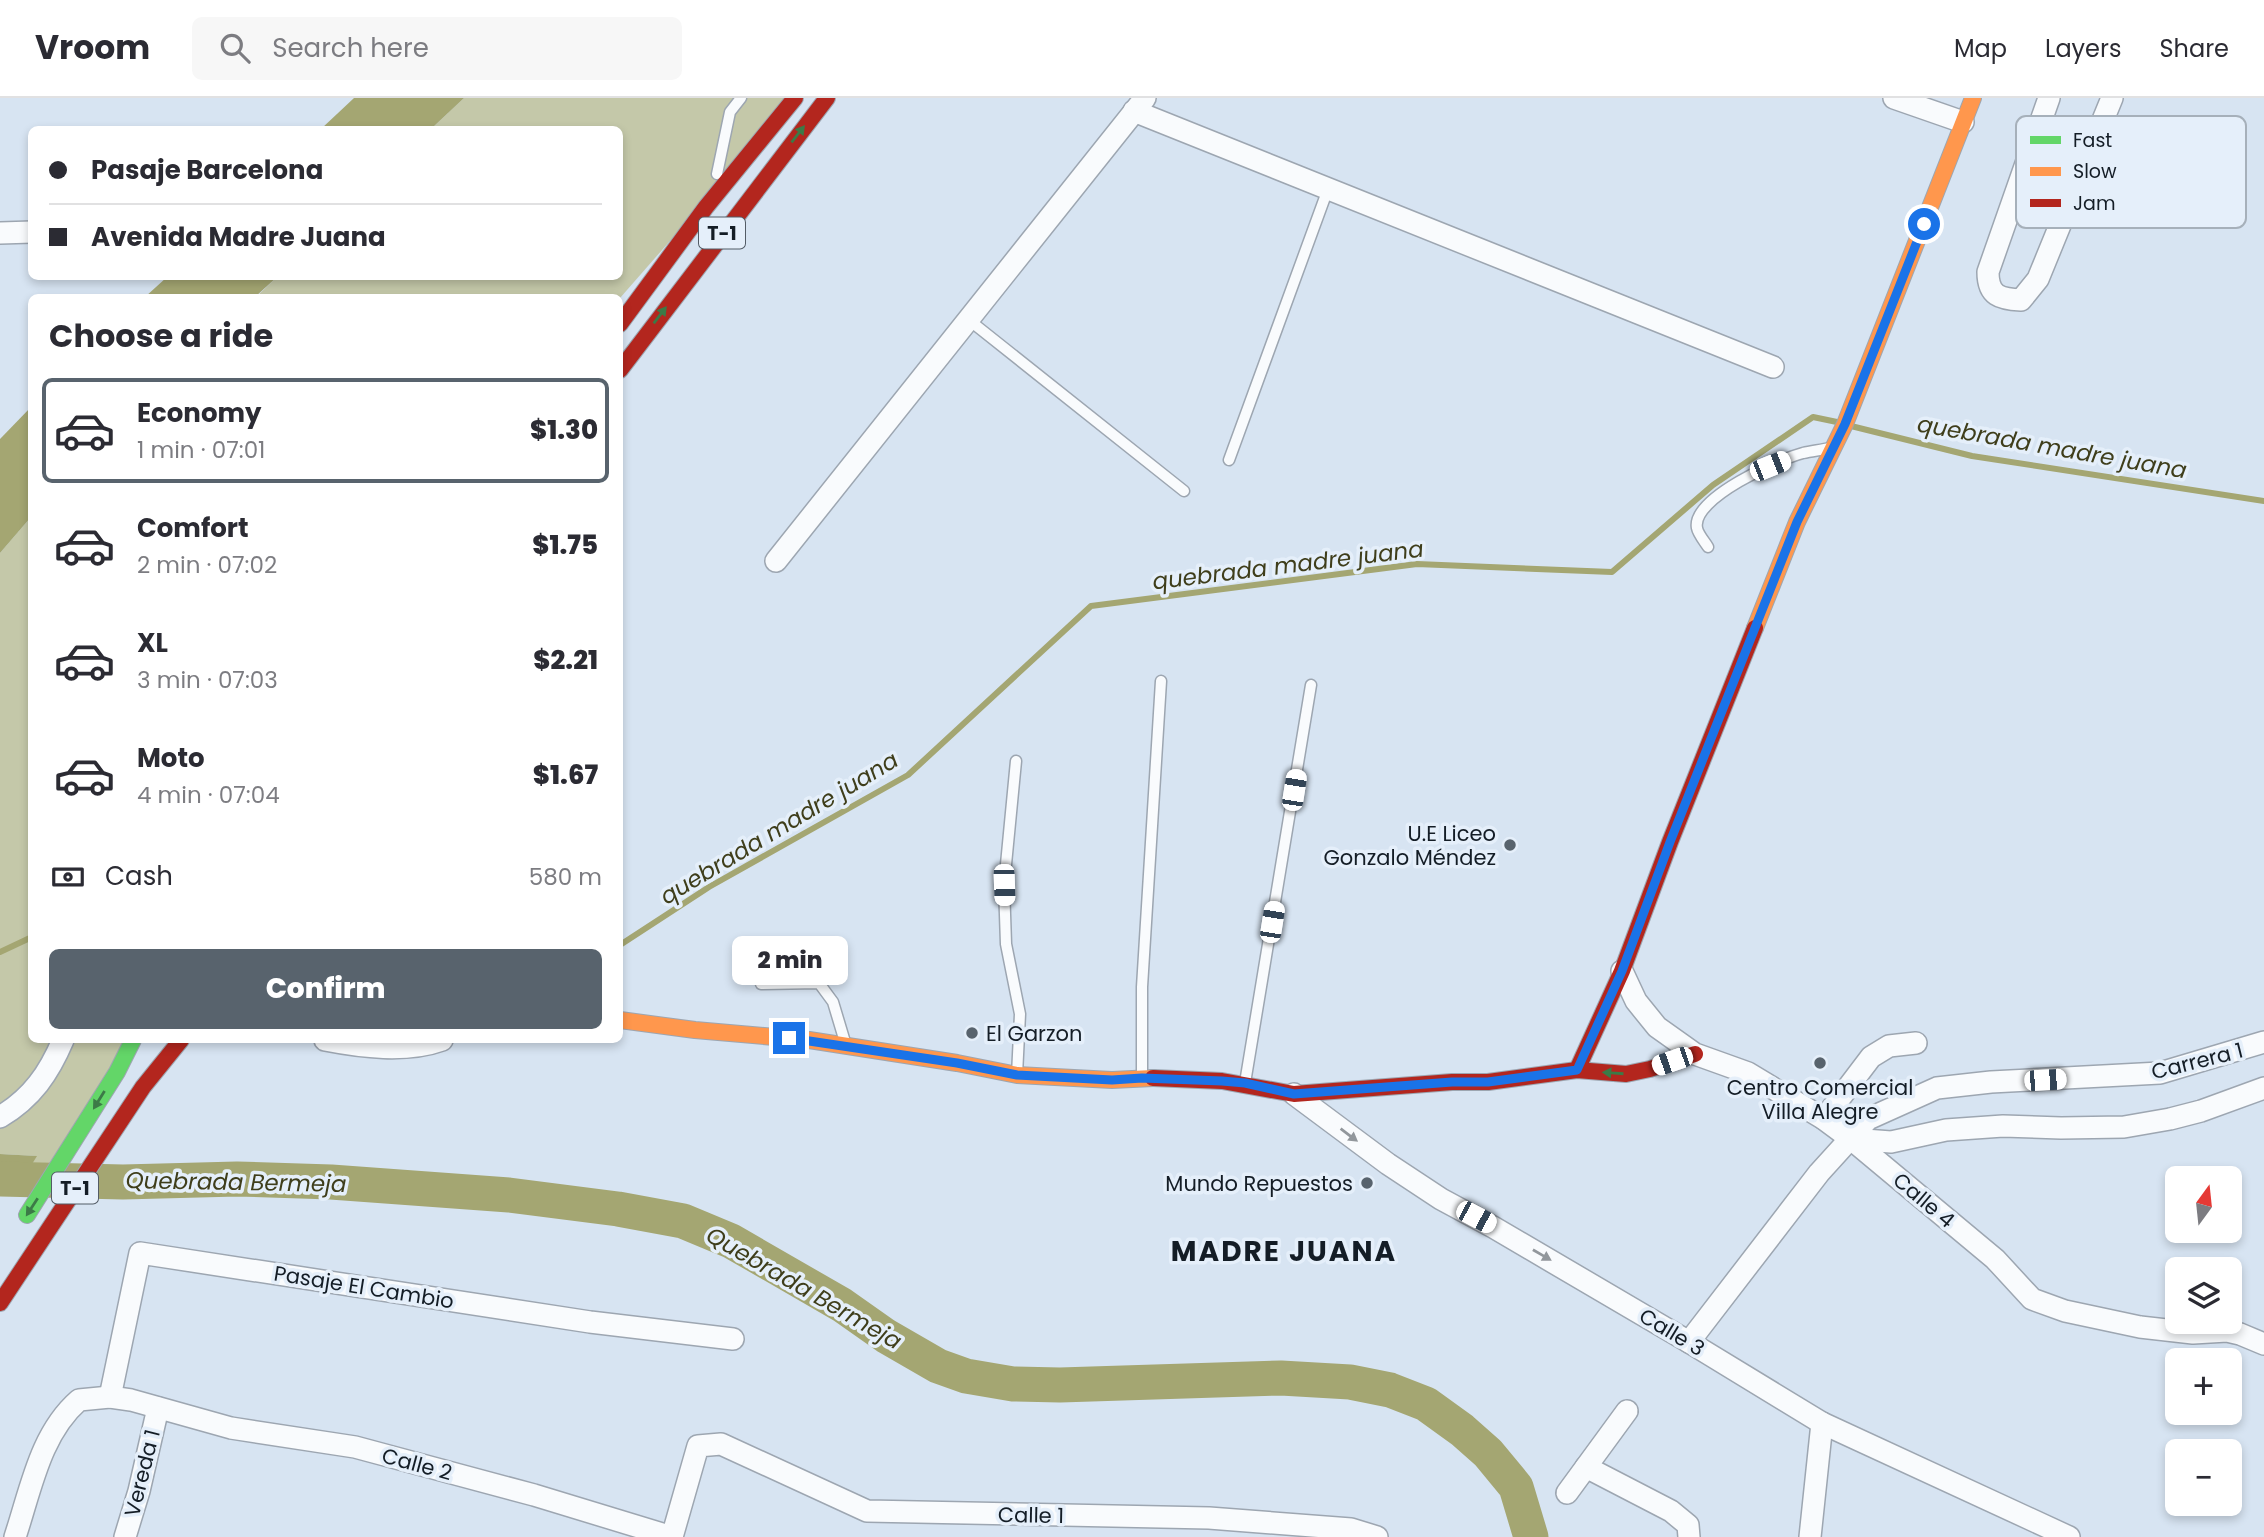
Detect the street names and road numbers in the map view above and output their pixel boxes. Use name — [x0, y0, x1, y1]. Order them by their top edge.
road number: T-1 — [699, 217, 745, 248]
street label: Carrera 1 — [2148, 1036, 2246, 1086]
street label: Calle 4 — [1887, 1166, 1961, 1234]
road number: T-1 — [52, 1172, 98, 1204]
street label: Pasaje El Cambio — [272, 1258, 456, 1316]
street label: Calle 3 — [1634, 1301, 1710, 1363]
street label: Vereda 1 — [117, 1426, 167, 1520]
street label: Calle 2 — [379, 1441, 455, 1487]
street label: Calle 1 — [998, 1500, 1064, 1530]

